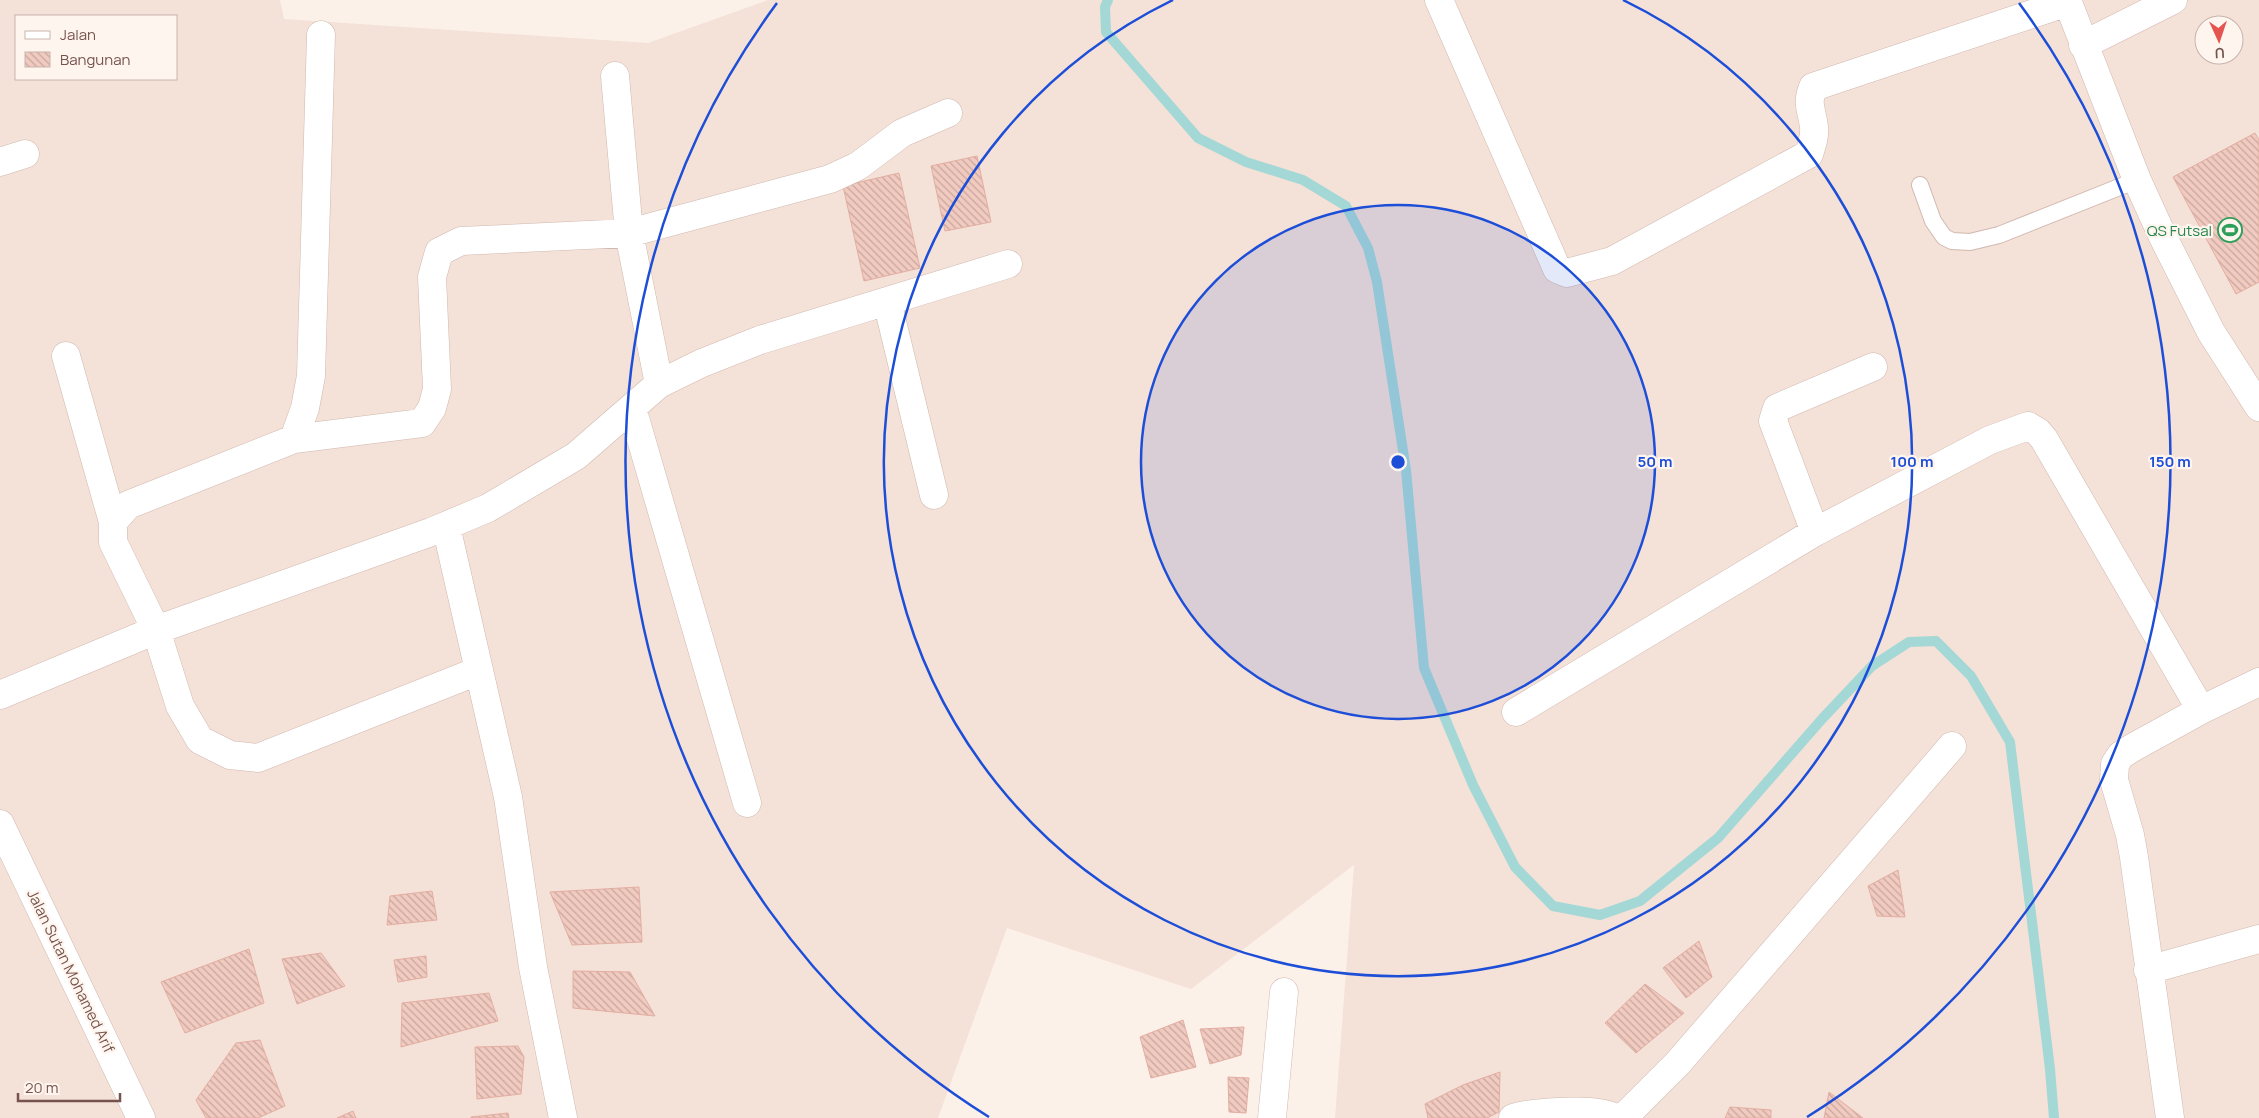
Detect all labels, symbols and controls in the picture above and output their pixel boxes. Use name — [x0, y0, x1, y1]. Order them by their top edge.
legend — [15, 15, 178, 80]
north arrow — [2194, 15, 2244, 65]
text: Jalan — [60, 24, 96, 45]
text: U — [2214, 44, 2225, 63]
text: Bangunan — [60, 49, 130, 70]
sports icon: QS Futsal — [2217, 217, 2243, 243]
place label: QS Futsal — [2147, 220, 2212, 241]
text: 50 m — [1637, 451, 1673, 472]
text: 100 m — [1891, 451, 1933, 472]
text: 150 m — [2149, 451, 2191, 472]
centre of rings — [1389, 453, 1407, 471]
street label: Jalan Sutan Mohamed Arif — [22, 886, 120, 1057]
scale bar — [18, 1070, 120, 1102]
text: 20 m — [25, 1077, 58, 1098]

